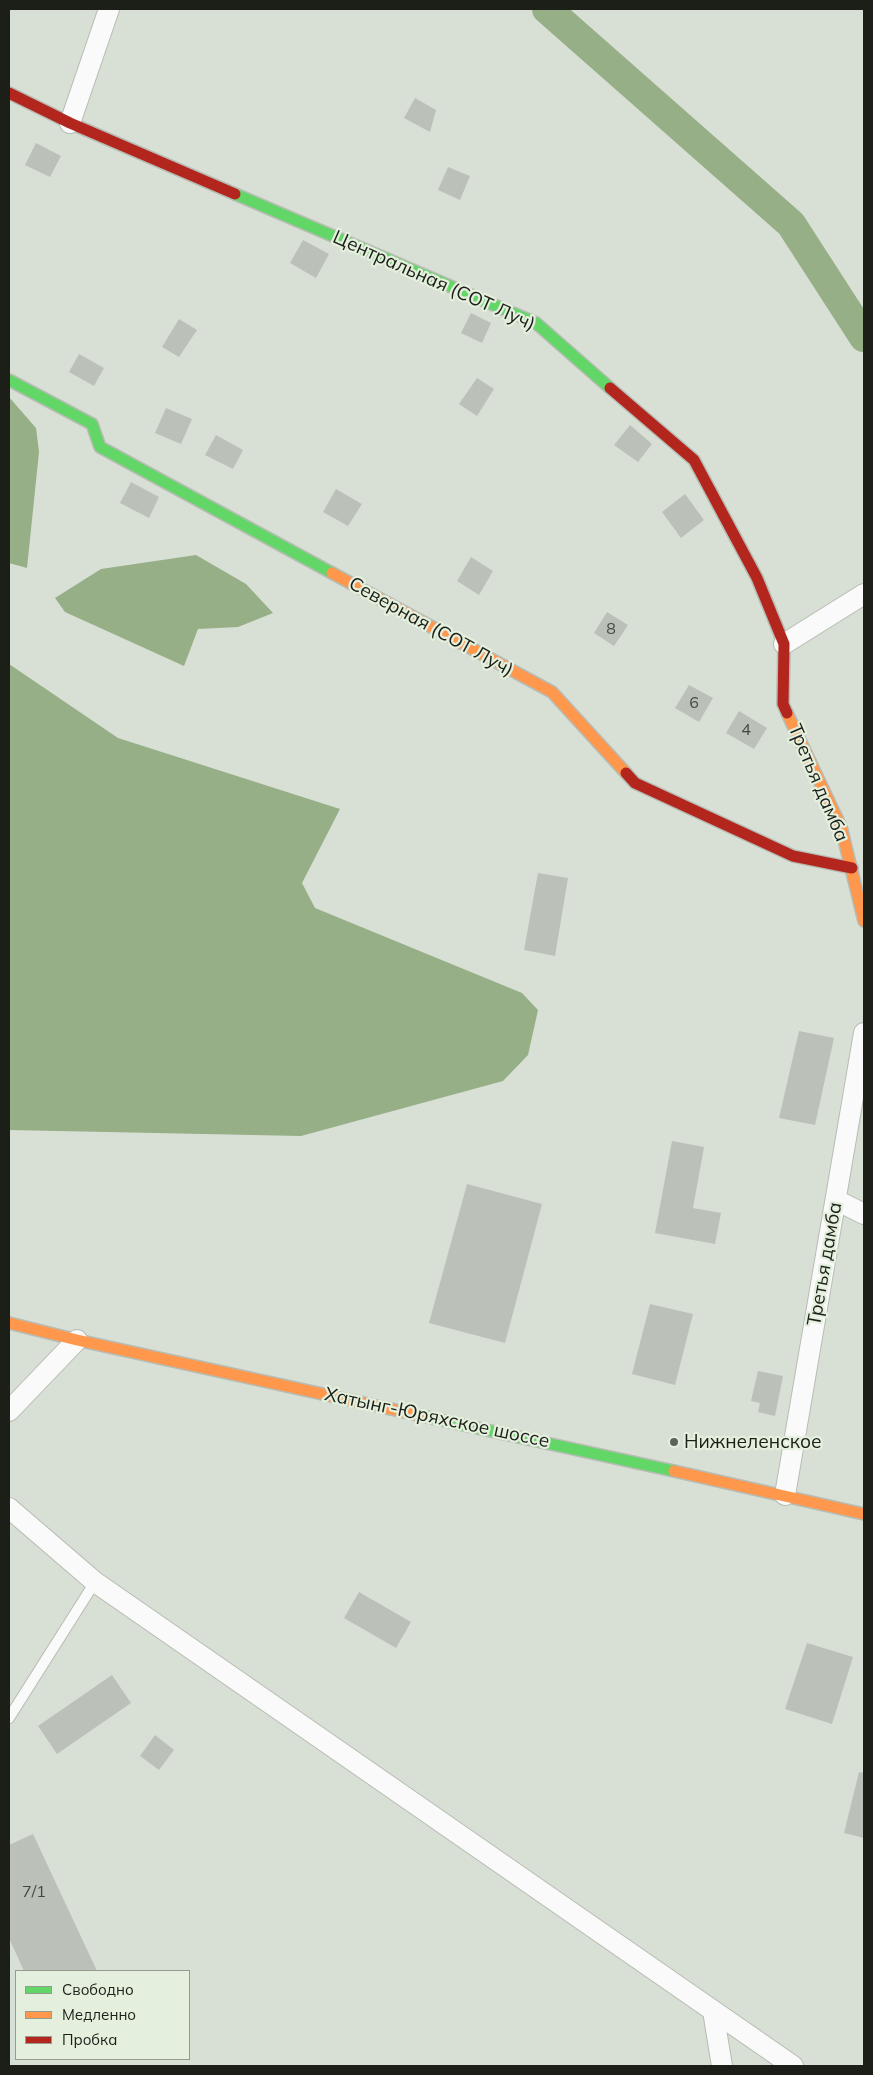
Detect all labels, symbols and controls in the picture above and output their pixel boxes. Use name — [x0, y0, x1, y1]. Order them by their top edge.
street label: Центральная (СОТ Луч) — [329, 226, 539, 336]
street label: Северная (СОТ Луч) — [345, 572, 517, 682]
house number: 8 — [606, 619, 616, 639]
house number: 6 — [689, 693, 699, 713]
house number: 4 — [741, 720, 751, 740]
street label: Третья дамба — [783, 721, 853, 845]
street label: Третья дамба — [803, 1200, 847, 1328]
street label: Хатынг-Юряхское шоссе — [322, 1383, 552, 1453]
place label: Нижнеленское — [684, 1431, 822, 1453]
marker: Нижнеленское — [668, 1436, 680, 1448]
house number: 7/1 — [22, 1882, 46, 1902]
legend — [15, 1970, 190, 2060]
text: Свободно — [62, 1980, 134, 1999]
text: Медленно — [62, 2005, 136, 2024]
text: Пробка — [62, 2030, 117, 2049]

